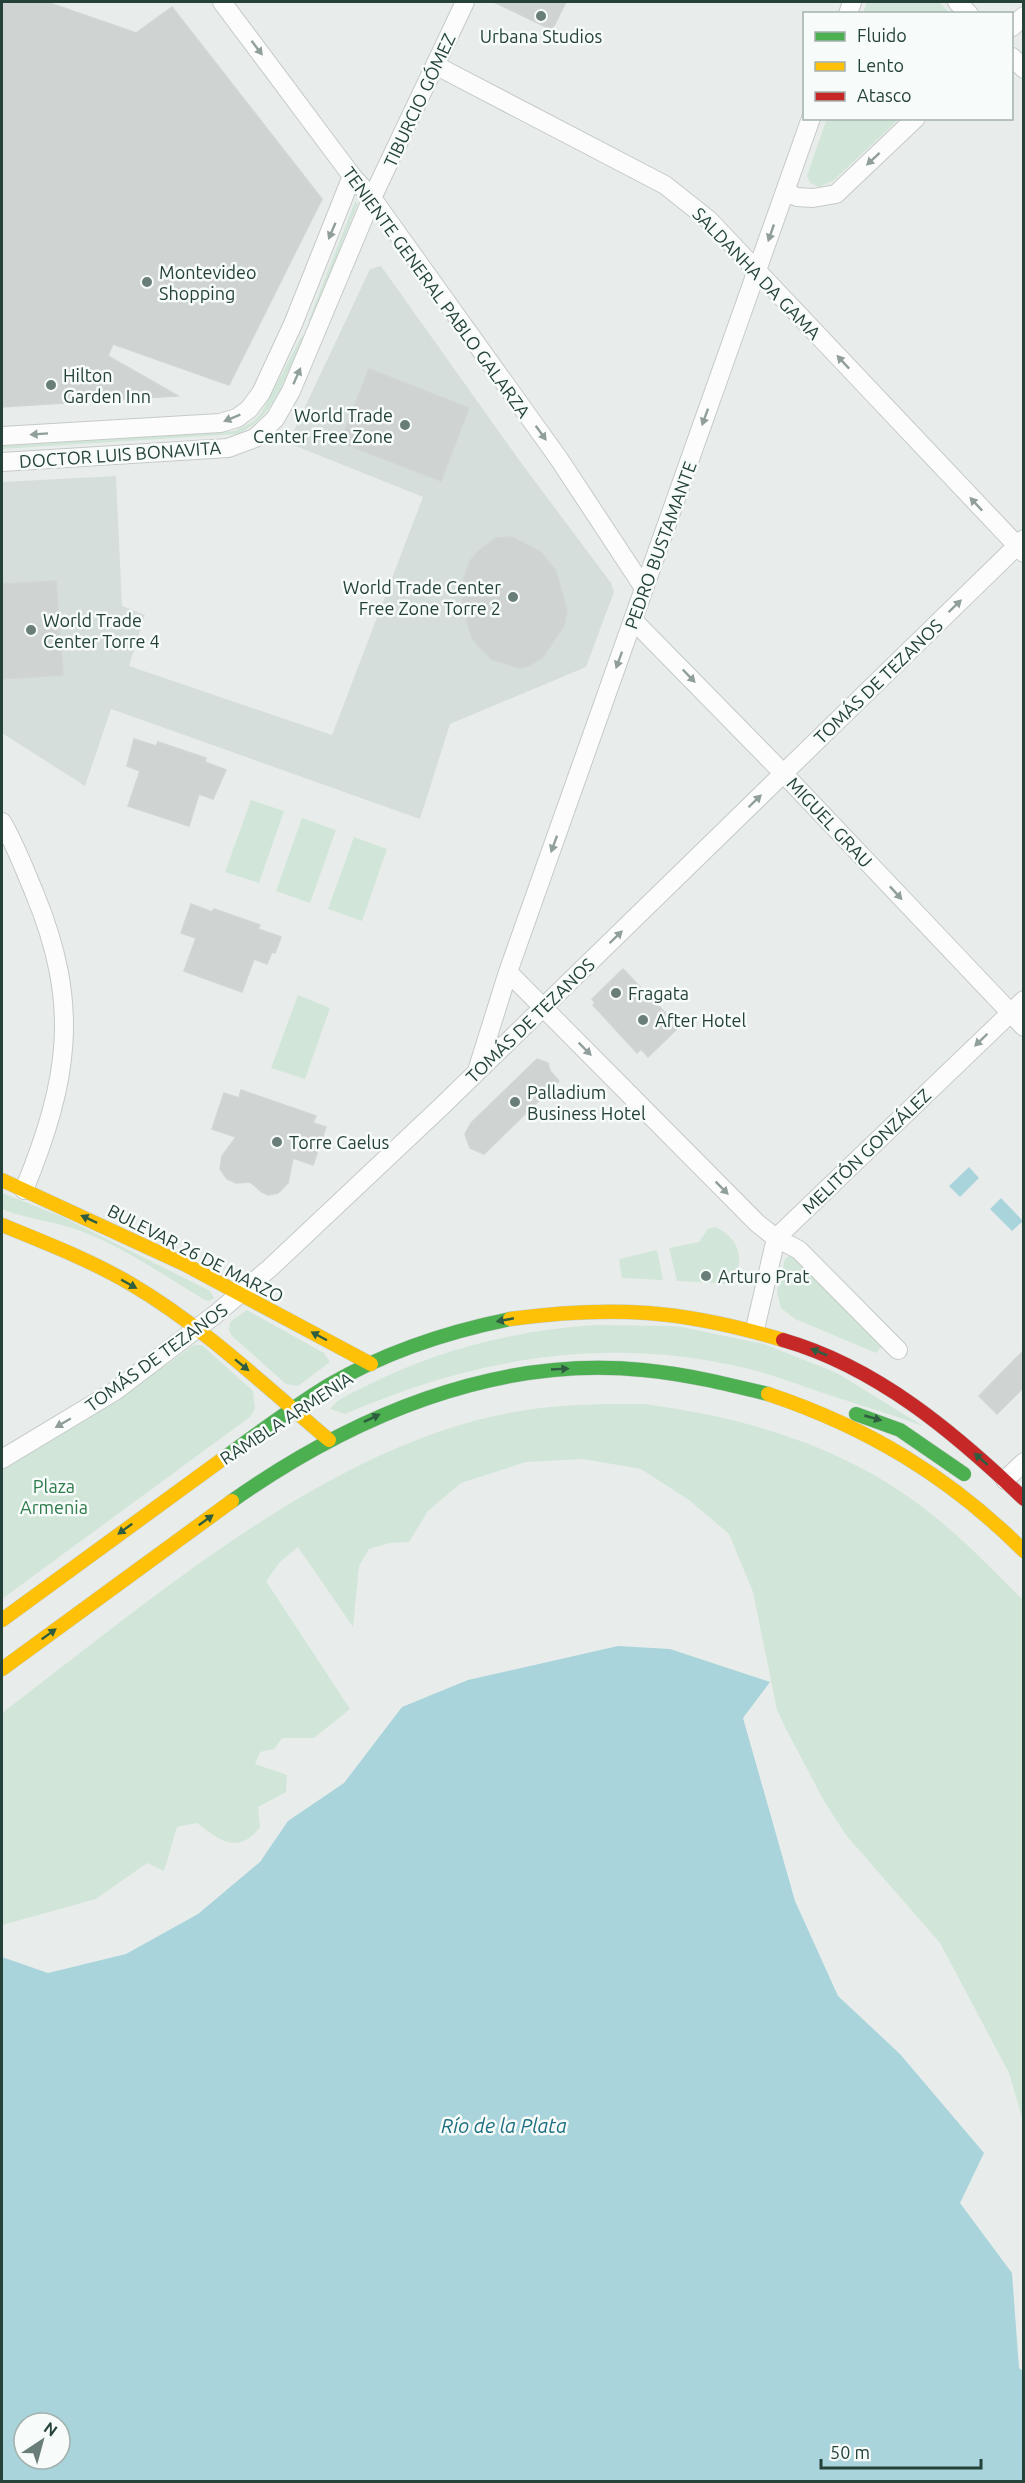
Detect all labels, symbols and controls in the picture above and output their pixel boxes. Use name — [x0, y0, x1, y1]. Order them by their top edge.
marker: Urbana Studios — [534, 9, 548, 23]
legend — [803, 12, 1013, 120]
text: Fluido — [857, 25, 907, 45]
place label: Urbana Studios — [480, 26, 602, 46]
street label: TIBURCIO GÓMEZ — [378, 30, 459, 170]
one-way arrow — [250, 41, 262, 56]
text: Lento — [857, 55, 904, 75]
text: Atasco — [857, 85, 912, 105]
one-way arrow — [866, 152, 881, 165]
street label: TENIENTE GENERAL PABLO GALARZA — [339, 163, 535, 421]
street label: SALDANHA DA GAMA — [689, 203, 825, 343]
one-way arrow — [327, 222, 337, 240]
one-way arrow — [766, 224, 775, 242]
place label: Montevideo Shopping — [159, 262, 257, 303]
marker: Montevideo Shopping — [140, 275, 154, 289]
one-way arrow — [836, 354, 850, 369]
place label: Hilton Garden Inn — [63, 365, 151, 406]
one-way arrow — [293, 368, 302, 385]
marker: Hilton Garden Inn — [44, 378, 58, 392]
place label: World Trade Center Free Zone — [253, 405, 393, 446]
one-way arrow — [700, 408, 710, 426]
one-way arrow — [223, 413, 241, 423]
marker: World Trade Center Free Zone — [398, 418, 412, 432]
one-way arrow — [535, 425, 547, 441]
one-way arrow — [29, 429, 48, 439]
street label: DOCTOR LUIS BONAVITA — [18, 437, 222, 471]
street label: PEDRO BUSTAMANTE — [620, 458, 700, 632]
one-way arrow — [970, 497, 984, 511]
place label: World Trade Center Free Zone Torre 2 — [343, 577, 501, 618]
marker: World Trade Center Free Zone Torre 2 — [506, 590, 520, 604]
one-way arrow — [947, 599, 962, 613]
place label: World Trade Center Torre 4 — [43, 610, 160, 651]
street label: TOMÁS DE TEZANOS — [809, 614, 946, 747]
marker: World Trade Center Torre 4 — [24, 623, 38, 637]
one-way arrow — [613, 651, 623, 669]
one-way arrow — [681, 669, 695, 683]
street label: MIGUEL GRAU — [783, 773, 877, 871]
one-way arrow — [748, 794, 762, 808]
one-way arrow — [548, 835, 558, 853]
one-way arrow — [889, 886, 903, 900]
one-way arrow — [608, 930, 623, 944]
street label: TOMÁS DE TEZANOS — [461, 953, 598, 1086]
place label: Fragata — [628, 983, 689, 1003]
marker: Fragata — [609, 986, 623, 1000]
place label: After Hotel — [655, 1010, 747, 1030]
marker: After Hotel — [636, 1013, 650, 1027]
one-way arrow — [974, 1033, 989, 1047]
one-way arrow — [577, 1041, 591, 1055]
place label: Palladium Business Hotel — [527, 1082, 646, 1123]
street label: MELITÓN GONZÁLEZ — [797, 1084, 934, 1217]
marker: Palladium Business Hotel — [508, 1095, 522, 1109]
place label: Torre Caelus — [289, 1132, 390, 1152]
marker: Torre Caelus — [270, 1135, 284, 1149]
one-way arrow — [714, 1180, 728, 1194]
street label: BULEVAR 26 DE MARZO — [105, 1200, 287, 1306]
one-way arrow — [80, 1214, 98, 1224]
place label: Arturo Prat — [718, 1266, 809, 1286]
marker: Arturo Prat — [699, 1269, 713, 1283]
one-way arrow — [121, 1279, 138, 1289]
street label: TOMÁS DE TEZANOS — [81, 1298, 231, 1415]
one-way arrow — [495, 1316, 514, 1325]
one-way arrow — [310, 1331, 327, 1341]
one-way arrow — [810, 1347, 828, 1357]
one-way arrow — [234, 1359, 250, 1372]
one-way arrow — [550, 1364, 569, 1373]
street label: RAMBLA ARMENIA — [216, 1368, 356, 1468]
one-way arrow — [364, 1413, 381, 1423]
one-way arrow — [864, 1414, 882, 1423]
one-way arrow — [55, 1417, 72, 1427]
one-way arrow — [974, 1453, 989, 1466]
park label: Plaza Armenia — [20, 1476, 88, 1517]
one-way arrow — [198, 1514, 214, 1526]
one-way arrow — [118, 1522, 133, 1534]
one-way arrow — [40, 1628, 56, 1640]
water label: Río de la Plata — [441, 2114, 567, 2137]
north arrow — [12, 2411, 72, 2471]
text: N — [41, 2418, 61, 2440]
scale bar — [821, 2432, 982, 2470]
text: 50 m — [830, 2442, 870, 2462]

